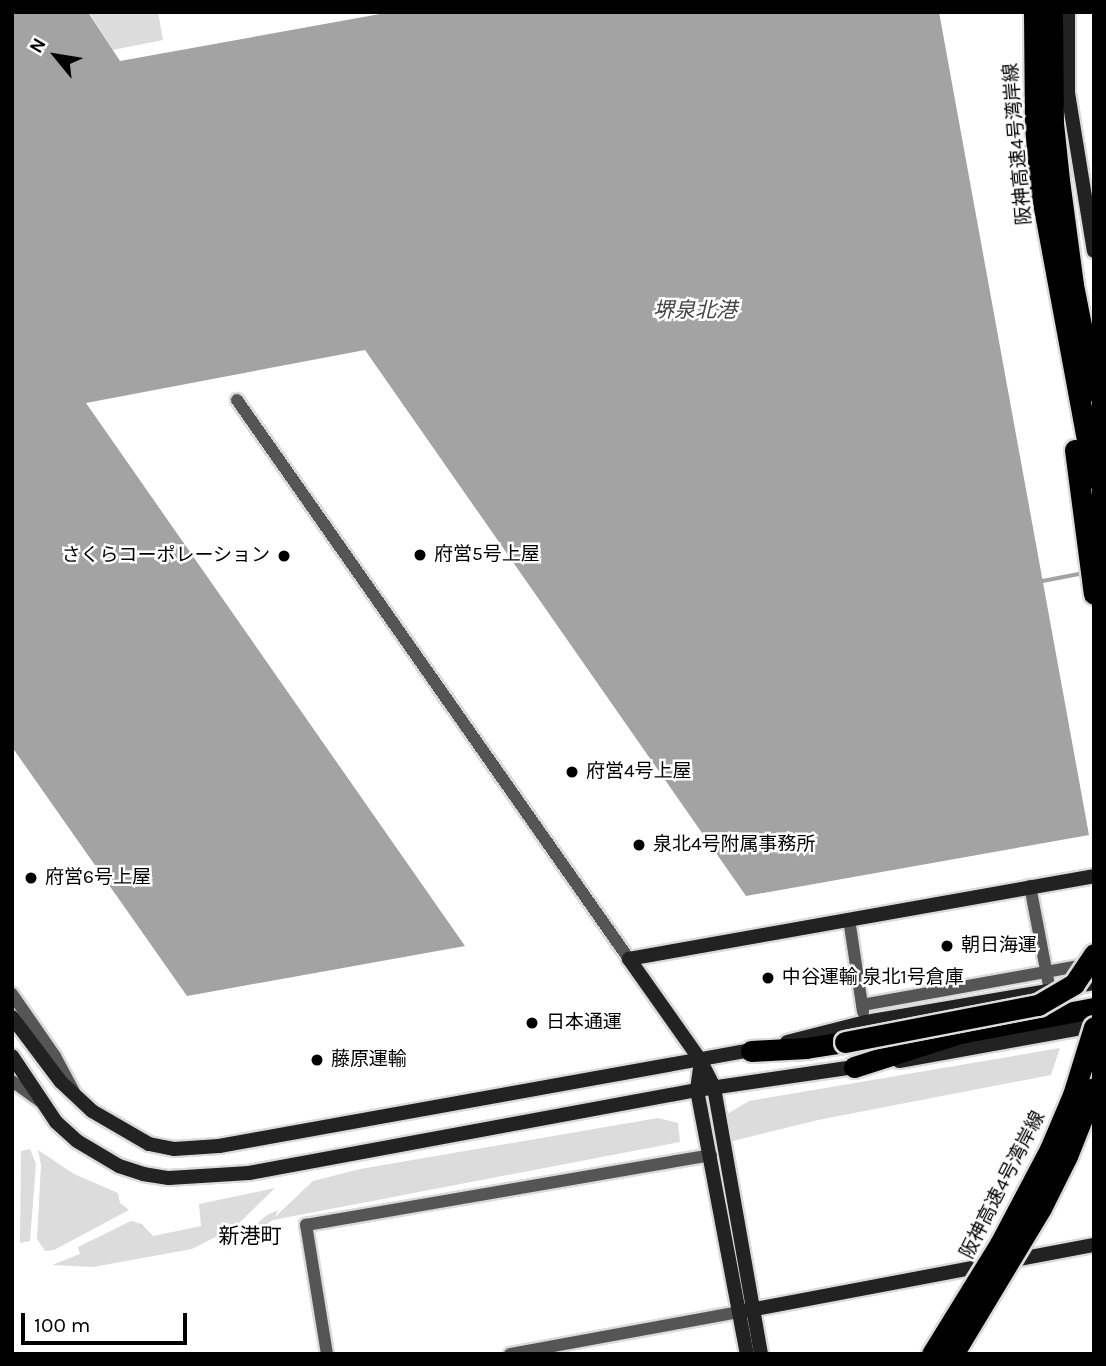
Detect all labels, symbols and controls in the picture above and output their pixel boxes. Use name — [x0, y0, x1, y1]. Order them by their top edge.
north arrow — [21, 21, 91, 91]
text: N — [25, 34, 51, 57]
street label: 阪神高速4号湾岸線 — [1000, 62, 1036, 226]
water label: 堺泉北港 — [653, 297, 737, 323]
place label: 府営5号上屋 — [434, 544, 540, 566]
place label: さくらコーポレーション — [61, 545, 270, 567]
marker: 府営5号上屋 — [412, 547, 428, 563]
marker: さくらコーポレーション — [276, 548, 292, 564]
place label: 府営4号上屋 — [586, 761, 692, 783]
marker: 府営4号上屋 — [564, 764, 580, 780]
place label: 泉北4号附属事務所 — [653, 834, 816, 856]
marker: 泉北4号附属事務所 — [631, 837, 647, 853]
place label: 府営6号上屋 — [45, 867, 151, 889]
marker: 府営6号上屋 — [23, 870, 39, 886]
place label: 朝日海運 — [961, 935, 1037, 957]
marker: 朝日海運 — [939, 938, 955, 954]
place label: 中谷運輸 泉北1号倉庫 — [782, 967, 964, 989]
marker: 中谷運輸 泉北1号倉庫 — [760, 970, 776, 986]
place label: 日本通運 — [546, 1012, 622, 1034]
marker: 日本通運 — [524, 1015, 540, 1031]
place label: 藤原運輸 — [331, 1049, 407, 1071]
marker: 藤原運輸 — [309, 1052, 325, 1068]
street label: 阪神高速4号湾岸線 — [956, 1107, 1050, 1263]
district label: 新港町 — [219, 1223, 281, 1249]
scale bar — [24, 1300, 191, 1344]
text: 100 m — [34, 1313, 91, 1337]

